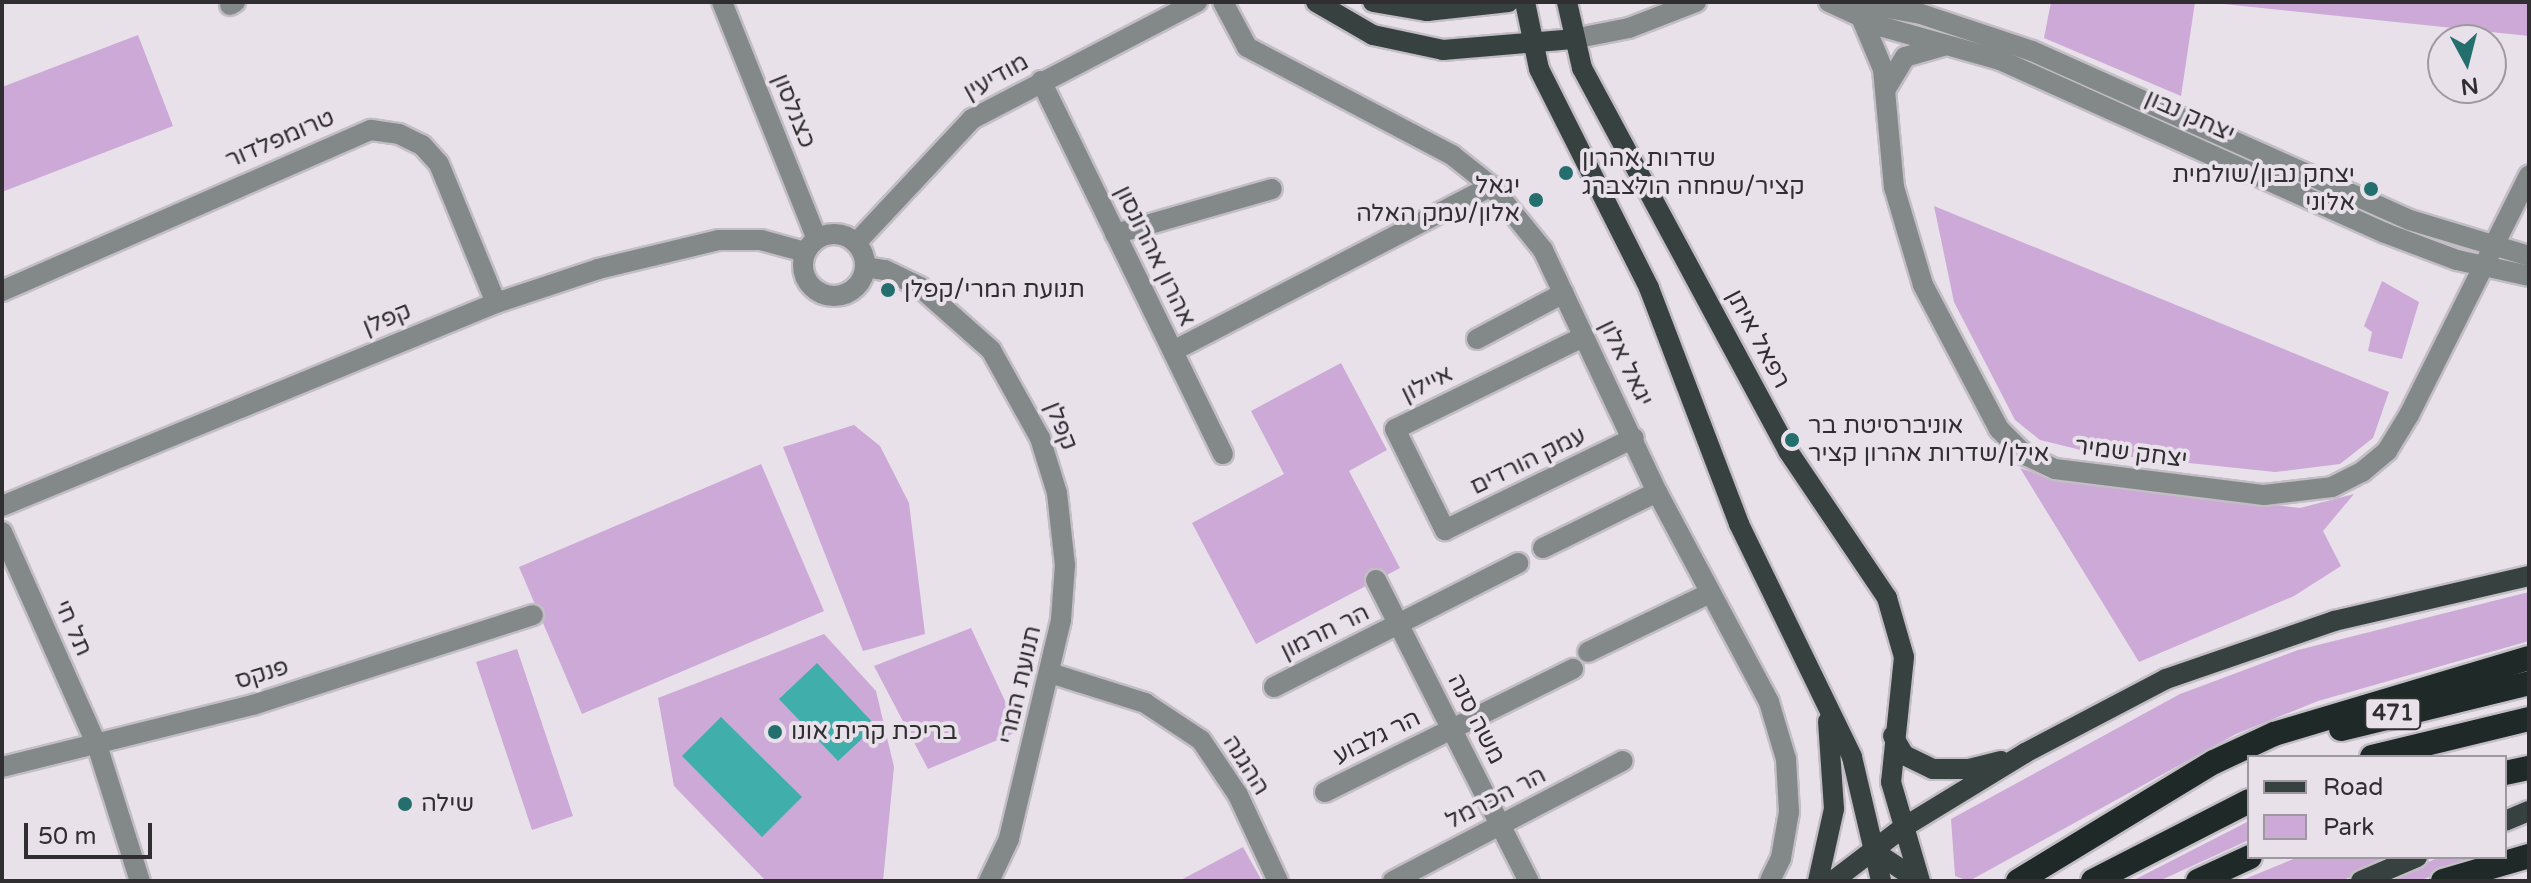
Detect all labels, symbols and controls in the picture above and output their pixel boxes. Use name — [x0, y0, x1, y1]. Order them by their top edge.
north arrow — [2427, 24, 2507, 104]
street label: מודיעין — [958, 47, 1034, 107]
street label: כצנלסון — [766, 70, 822, 152]
text: N — [2459, 72, 2480, 100]
street label: יצחק נבון — [2141, 84, 2239, 148]
street label: טרומפלדור — [221, 103, 339, 175]
place label: שדרות אהרון קציר/שמחה הולצברג — [1582, 145, 1805, 201]
place label: יצחק נבון/שולמית אלוני — [2172, 161, 2355, 217]
marker: שדרות אהרון קציר/שמחה הולצברג — [1557, 164, 1575, 182]
place label: יגאל אלון/עמק האלה — [1356, 172, 1520, 228]
marker: יצחק נבון/שולמית אלוני — [2362, 180, 2380, 198]
street label: אהרון אהרונסון — [1109, 181, 1201, 331]
marker: יגאל אלון/עמק האלה — [1527, 191, 1545, 209]
place label: תנועת המרי/קפלן — [904, 276, 1085, 304]
marker: תנועת המרי/קפלן — [879, 281, 897, 299]
street label: רפאל איתן — [1720, 285, 1796, 393]
street label: קפלן — [359, 296, 415, 342]
street label: יגאל אלון — [1593, 315, 1659, 411]
street label: איילון — [1397, 359, 1457, 409]
street label: קפלן — [1038, 398, 1084, 454]
place label: אוניברסיטת בר אילן/שדרות אהרון קציר — [1808, 412, 2049, 468]
street label: עמק הורדים — [1466, 421, 1590, 501]
marker: אוניברסיטת בר אילן/שדרות אהרון קציר — [1783, 431, 1801, 449]
street label: יצחק שמיר — [2073, 432, 2189, 474]
street label: תל חי — [48, 596, 98, 660]
street label: הר חרמון — [1276, 598, 1374, 666]
street label: תנועת המרי — [992, 623, 1048, 747]
street label: פנקס — [232, 652, 292, 696]
street label: משה סנה — [1441, 669, 1511, 769]
road number: 471 — [2363, 696, 2423, 732]
street label: הר גלבוע — [1329, 704, 1425, 770]
place label: בריכת קרית אונו — [791, 718, 957, 746]
marker: בריכת קרית אונו — [766, 723, 784, 741]
street label: ההגנה — [1216, 729, 1276, 801]
legend — [2247, 755, 2507, 859]
street label: הר הכרמל — [1441, 761, 1551, 835]
text: Road — [2323, 773, 2383, 802]
place label: שילה — [421, 790, 474, 818]
marker: שילה — [396, 795, 414, 813]
scale bar — [28, 807, 156, 857]
text: Park — [2323, 813, 2374, 842]
text: 50 m — [38, 822, 96, 851]

